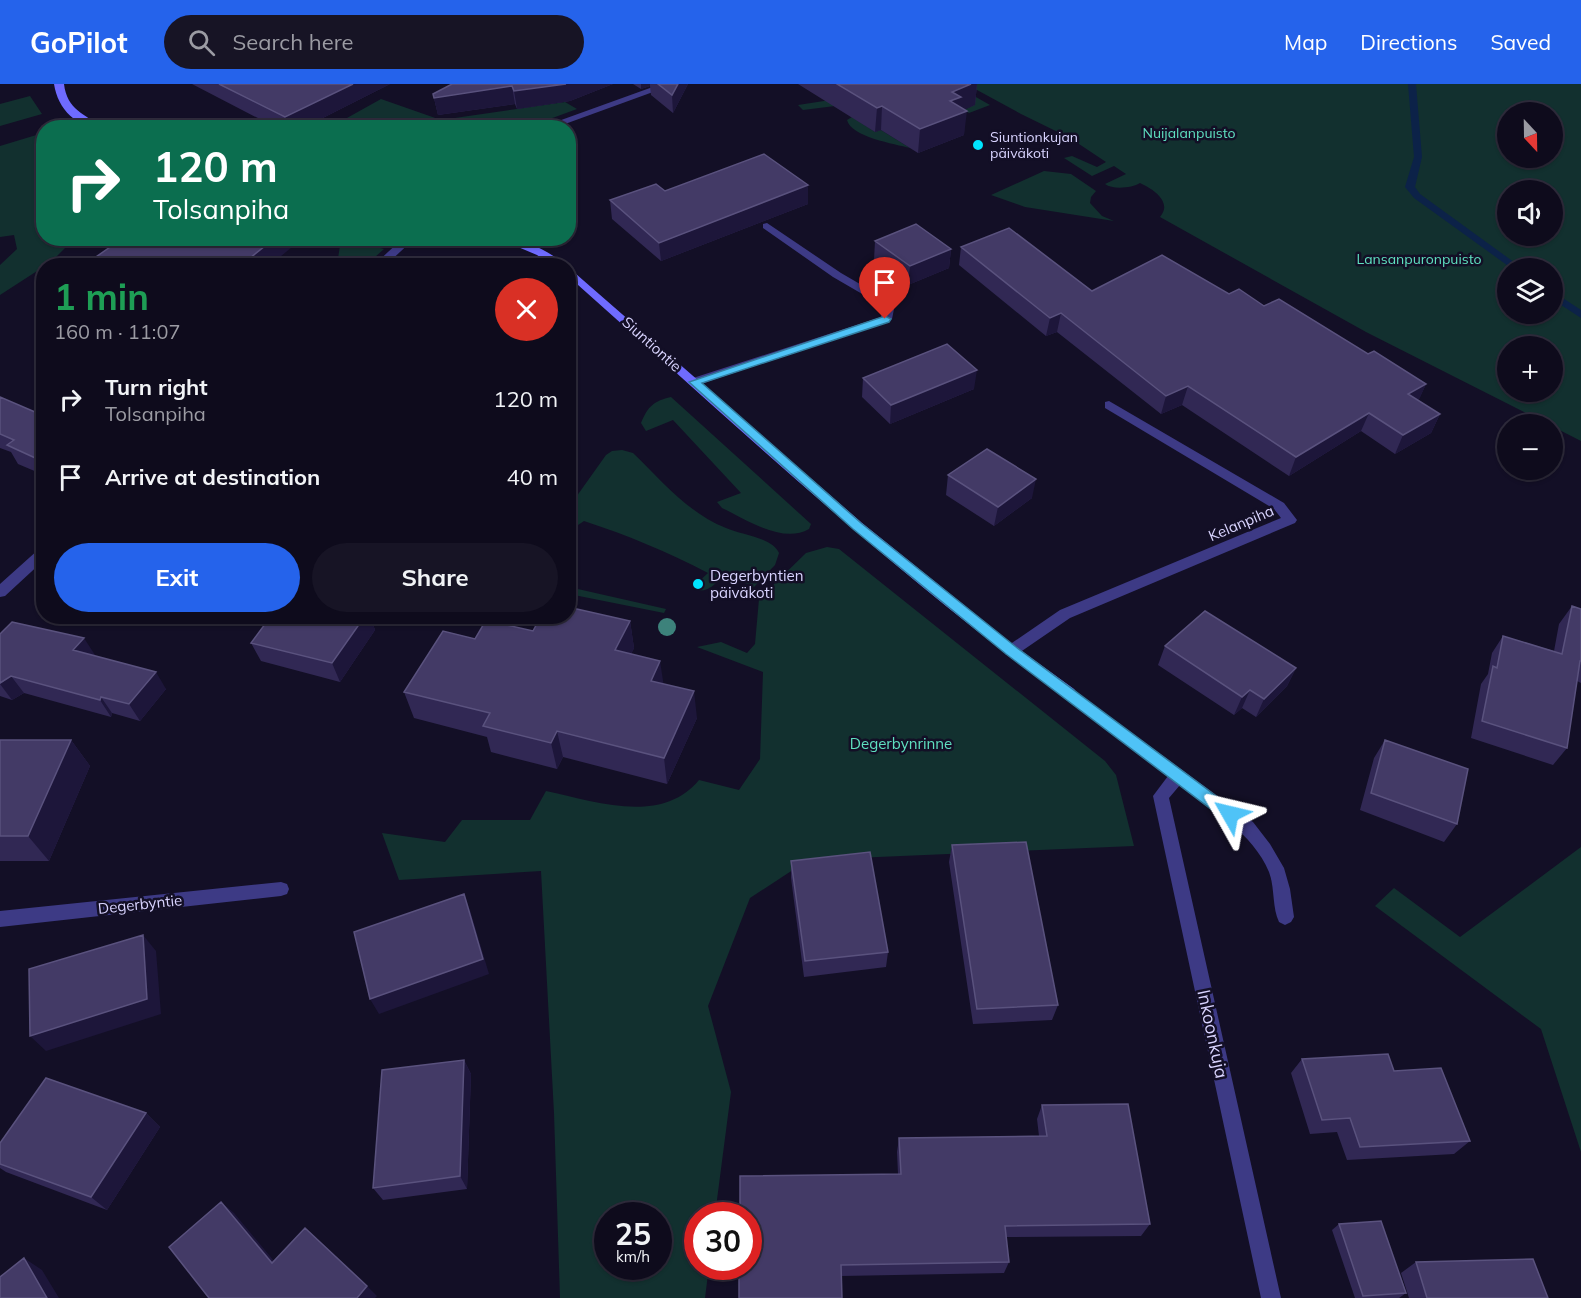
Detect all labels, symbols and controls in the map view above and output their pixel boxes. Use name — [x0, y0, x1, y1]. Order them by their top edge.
search box — [164, 15, 584, 69]
text: GoPilot — [30, 25, 128, 60]
icon: search — [185, 26, 218, 59]
text: Search here — [233, 28, 354, 56]
text: Map — [1284, 29, 1327, 55]
text: Directions — [1360, 29, 1457, 55]
text: Saved — [1490, 29, 1551, 55]
north arrow — [1497, 102, 1563, 168]
map controls — [1497, 102, 1563, 480]
park label: Nuijalanpuisto — [1142, 124, 1236, 142]
place label: Siuntionkujan päiväkoti — [990, 128, 1078, 162]
marker: Siuntionkujan päiväkoti — [971, 138, 985, 152]
text: 120 m — [153, 140, 278, 193]
icon: right — [54, 144, 132, 222]
button: sound — [1497, 180, 1563, 246]
text: Tolsanpiha — [153, 192, 289, 226]
park label: Lansanpuronpuisto — [1357, 250, 1481, 268]
pin — [859, 257, 910, 319]
button: layers — [1497, 258, 1563, 324]
icon: arrive — [868, 266, 901, 299]
text: 1 min — [54, 274, 149, 319]
button: close — [495, 278, 558, 341]
street label: Siuntiontie — [618, 312, 686, 376]
text: 160 m · 11:07 — [54, 319, 180, 344]
button: + — [1497, 336, 1563, 402]
text: Turn right — [105, 373, 208, 401]
icon: right — [54, 383, 87, 416]
text: 120 m — [493, 385, 558, 413]
text: Tolsanpiha — [105, 401, 206, 426]
button: − — [1497, 414, 1563, 480]
icon: arrive — [54, 461, 87, 494]
text: Arrive at destination — [105, 463, 320, 491]
text: 40 m — [507, 463, 558, 491]
street label: Kelanpiha — [1205, 501, 1277, 545]
button: Exit — [54, 543, 300, 612]
button: Share — [312, 543, 558, 612]
place label: Degerbyntien päiväkoti — [710, 566, 803, 602]
marker: Degerbyntien päiväkoti — [691, 577, 705, 591]
park label: Degerbynrinne — [850, 734, 952, 753]
position arrow — [1198, 782, 1262, 846]
street label: Degerbyntie — [97, 890, 183, 918]
street label: Inkoonkuja — [1192, 988, 1234, 1080]
speed limit sign: 30 — [684, 1202, 762, 1280]
text: 25 — [615, 1215, 651, 1253]
text: km/h — [616, 1247, 650, 1266]

